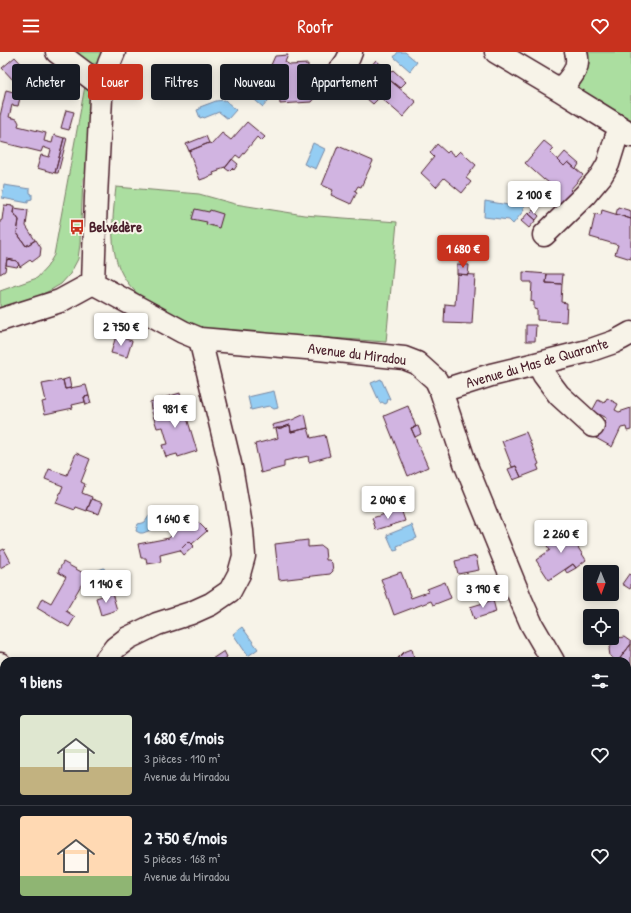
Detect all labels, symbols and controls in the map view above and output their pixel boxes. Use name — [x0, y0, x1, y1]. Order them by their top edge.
text: Roofr — [297, 14, 334, 39]
icon: menu — [20, 15, 42, 37]
icon: heart — [589, 15, 611, 37]
chip: Acheter — [12, 64, 80, 100]
chip: Louer — [88, 64, 143, 100]
chip: Filtres — [151, 64, 212, 100]
chip: Nouveau — [220, 64, 289, 100]
chip: Appartement — [297, 64, 391, 100]
pin: 2 100 € — [497, 181, 571, 215]
text: 2 100 € — [517, 185, 551, 203]
place label: Belvédère — [89, 216, 142, 237]
bus stop icon: Belvédère — [68, 218, 86, 236]
pin: 1 680 € — [426, 235, 500, 269]
text: 1 680 € — [446, 239, 480, 257]
pin: 2 750 € — [84, 313, 158, 347]
text: 2 750 € — [103, 317, 139, 335]
street label: Avenue du Mas de Quarante — [463, 332, 611, 393]
street label: Avenue du Miradou — [307, 337, 407, 370]
pin: 981 € — [147, 395, 203, 429]
text: 981 € — [163, 399, 187, 417]
pin: 2 040 € — [351, 486, 425, 520]
text: 2 040 € — [371, 490, 405, 508]
pin: 1 640 € — [136, 505, 210, 539]
text: 1 640 € — [157, 509, 189, 527]
pin: 2 260 € — [524, 520, 598, 554]
text: 2 260 € — [543, 524, 579, 542]
north arrow — [583, 565, 619, 601]
map controls — [583, 565, 619, 645]
pin: 1 140 € — [69, 570, 143, 604]
text: 1 140 € — [90, 574, 122, 592]
pin: 3 190 € — [446, 575, 520, 609]
text: 3 190 € — [466, 579, 500, 597]
button: locate — [583, 609, 619, 645]
text: 9 biens — [20, 670, 62, 693]
icon: filters — [589, 670, 611, 692]
text: 1 680 €/mois — [144, 726, 224, 749]
icon: home — [52, 731, 100, 779]
icon: heart — [589, 744, 611, 766]
text: 3 pièces · 110 m² — [144, 749, 220, 767]
text: Avenue du Miradou — [144, 767, 229, 785]
text: 2 750 €/mois — [144, 826, 227, 849]
icon: home — [52, 832, 100, 880]
icon: heart — [589, 845, 611, 867]
text: 5 pièces · 168 m² — [144, 849, 220, 867]
text: Avenue du Miradou — [144, 867, 229, 885]

